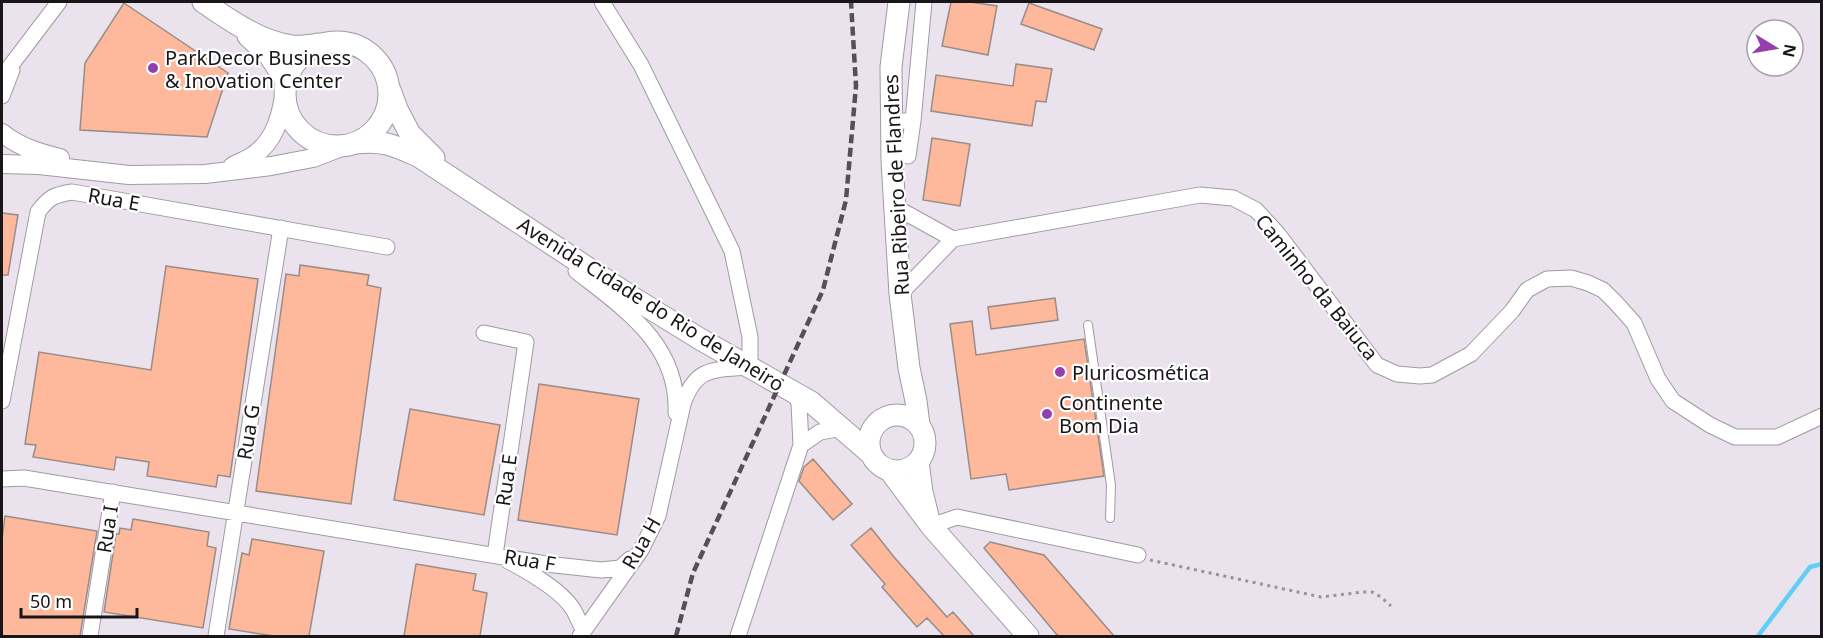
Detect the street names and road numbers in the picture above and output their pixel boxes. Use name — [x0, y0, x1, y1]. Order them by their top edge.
street label: Rua Ribeiro de Flandres — [877, 74, 915, 296]
street label: Rua E — [86, 181, 142, 217]
street label: Caminho da Baiuca — [1250, 208, 1384, 366]
street label: Avenida Cidade do Rio de Janeiro — [513, 211, 789, 397]
street label: Rua G — [230, 402, 266, 462]
street label: Rua E — [489, 452, 523, 508]
street label: Rua I — [90, 503, 124, 555]
street label: Rua H — [615, 512, 667, 574]
street label: Rua F — [502, 543, 558, 577]

